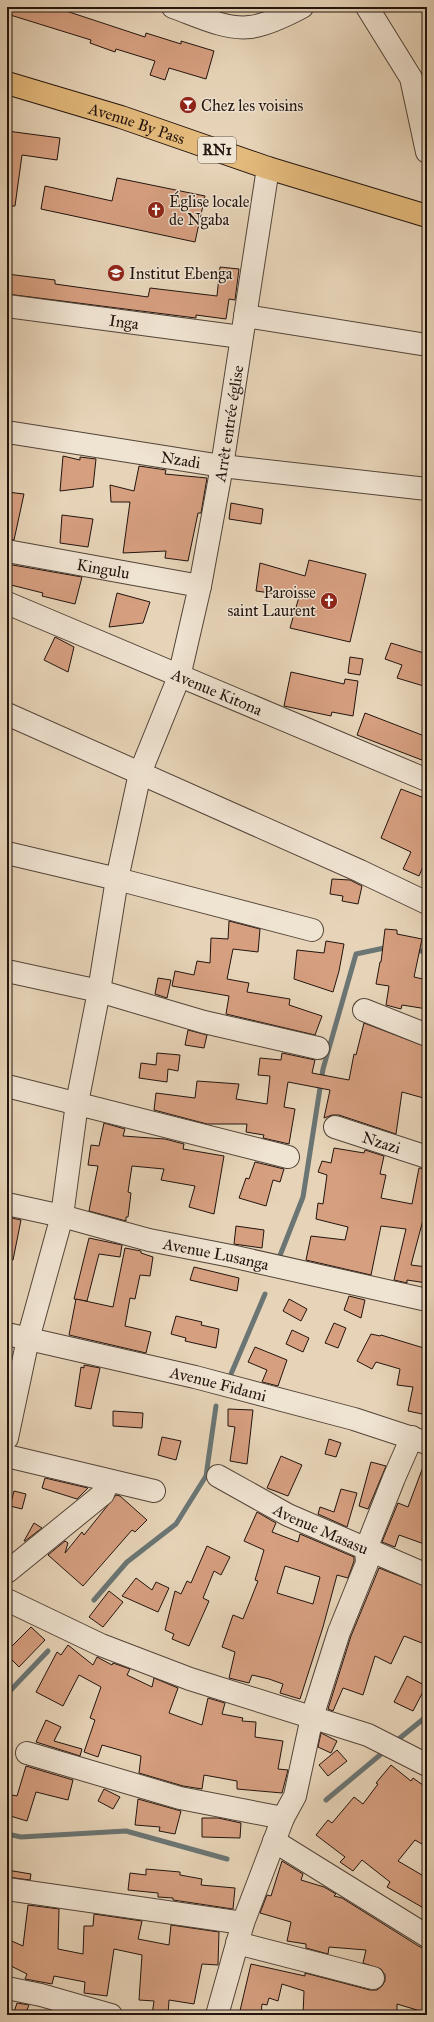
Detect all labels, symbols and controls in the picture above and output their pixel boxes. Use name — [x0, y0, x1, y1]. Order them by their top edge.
bar icon: Chez les voisins — [178, 95, 198, 115]
place label: Chez les voisins — [201, 96, 304, 115]
street label: Avenue By Pass — [86, 98, 188, 148]
road number: RN1 — [198, 137, 236, 163]
place label: Église locale de Ngaba — [169, 190, 250, 230]
church icon: Église locale de Ngaba — [146, 200, 166, 220]
school or university icon: Institut Ebenga — [106, 263, 126, 283]
place label: Institut Ebenga — [129, 264, 233, 284]
street label: Inga — [108, 310, 140, 333]
street label: Arrêt entrée église — [210, 364, 247, 484]
street label: Nzadi — [160, 447, 203, 472]
street label: Kingulu — [75, 554, 132, 583]
place label: Paroisse saint Laurent — [227, 583, 316, 620]
church icon: Paroisse saint Laurent — [319, 591, 339, 611]
street label: Avenue Kitona — [168, 664, 265, 719]
street label: Nzazi — [360, 1127, 404, 1157]
street label: Avenue Lusanga — [161, 1233, 271, 1274]
street label: Avenue Fidami — [167, 1362, 269, 1405]
street label: Avenue Masasu — [269, 1499, 372, 1558]

